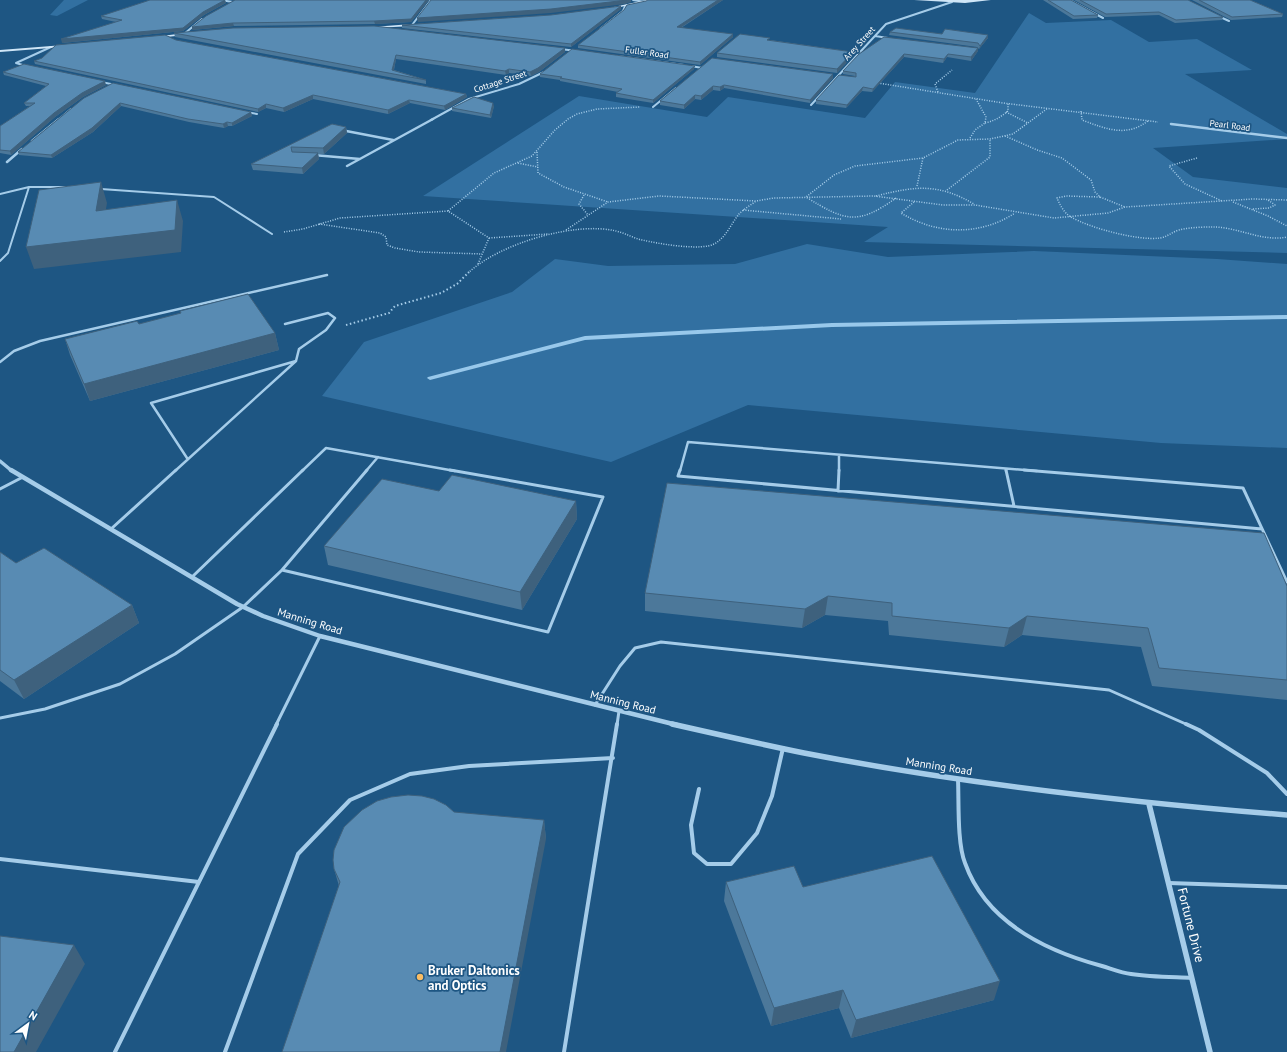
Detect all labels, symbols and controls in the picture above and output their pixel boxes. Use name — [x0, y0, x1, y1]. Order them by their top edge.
street label: Arey Street — [841, 24, 877, 62]
street label: Fuller Road — [625, 44, 670, 61]
street label: Cottage Street — [472, 67, 528, 95]
street label: Pearl Road — [1209, 117, 1251, 133]
street label: Manning Road — [276, 604, 344, 638]
street label: Manning Road — [589, 687, 657, 717]
street label: Manning Road — [905, 754, 973, 778]
street label: Fortune Drive — [1174, 886, 1208, 964]
place label: Bruker Daltonics and Optics — [428, 962, 520, 994]
marker: Bruker Daltonics and Optics — [415, 972, 425, 982]
north arrow — [8, 1004, 48, 1044]
text: N — [27, 1008, 40, 1023]

